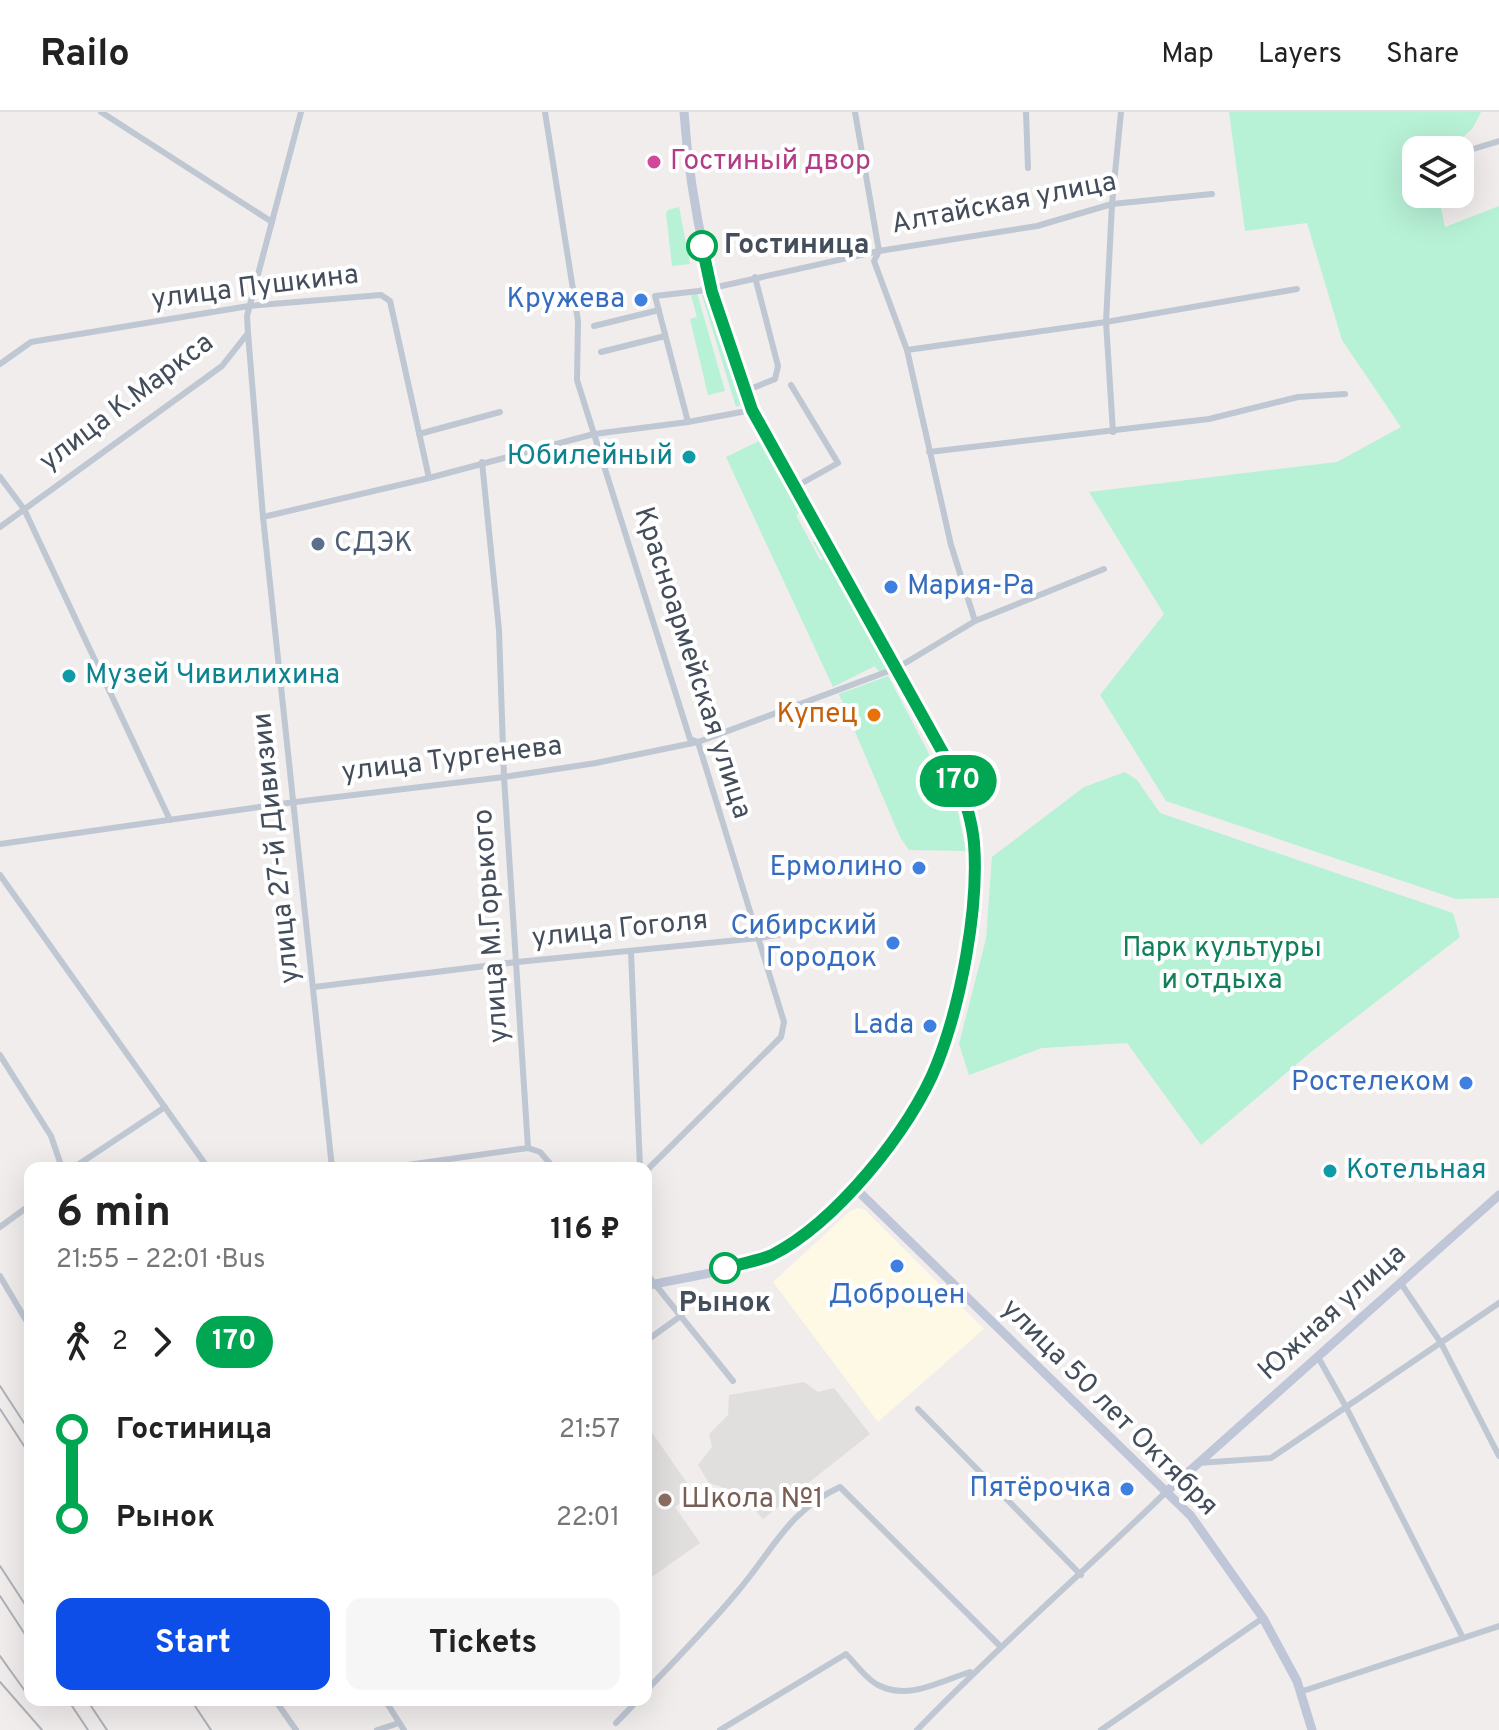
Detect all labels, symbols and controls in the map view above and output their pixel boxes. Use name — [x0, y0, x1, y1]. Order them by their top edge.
text: Railo — [40, 31, 130, 80]
text: Map — [1161, 37, 1214, 73]
text: Layers — [1258, 37, 1342, 73]
text: Share — [1386, 37, 1459, 73]
map controls — [1402, 136, 1474, 208]
button: layers — [1402, 136, 1474, 208]
place label: Гостиный двор — [670, 144, 871, 180]
marker: Гостиный двор — [645, 153, 663, 171]
street label: Алтайская улица — [888, 165, 1120, 243]
place label: Гостиница — [724, 228, 869, 264]
marker: Гостиница — [687, 231, 717, 261]
street label: улица Пушкина — [149, 257, 361, 319]
place label: Кружева — [506, 282, 625, 318]
marker: Кружева — [632, 291, 650, 309]
street label: улица К.Маркса — [33, 326, 221, 480]
place label: Юбилейный — [507, 439, 673, 475]
marker: Юбилейный — [680, 448, 698, 466]
street label: Красноармейская улица — [625, 503, 759, 823]
place label: СДЭК — [334, 526, 413, 562]
marker: СДЭК — [309, 535, 327, 553]
place label: Мария-Ра — [907, 569, 1034, 605]
marker: Мария-Ра — [882, 578, 900, 596]
place label: Музей Чивилихина — [85, 658, 340, 694]
marker: Музей Чивилихина — [60, 667, 78, 685]
place label: Купец — [777, 697, 858, 733]
marker: Купец — [865, 706, 883, 724]
street label: улица 27-й Дивизии — [245, 711, 309, 985]
street label: улица Тургенева — [340, 729, 564, 791]
line badge: 170 — [912, 755, 1004, 807]
text: 170 — [936, 763, 980, 799]
street label: улица М.Горького — [466, 808, 518, 1044]
place label: Ермолино — [769, 850, 903, 886]
marker: Ермолино — [910, 859, 928, 877]
street label: улица Гоголя — [530, 903, 710, 957]
place label: Сибирский Городок — [730, 909, 877, 977]
park label: Парк культуры и отдыха — [1122, 931, 1322, 999]
marker: Сибирский Городок — [884, 934, 902, 952]
place label: Lada — [853, 1008, 914, 1044]
marker: Lada — [921, 1017, 939, 1035]
place label: Ростелеком — [1291, 1065, 1450, 1101]
marker: Ростелеком — [1457, 1074, 1475, 1092]
place label: Котельная — [1346, 1153, 1487, 1189]
marker: Котельная — [1321, 1162, 1339, 1180]
text: 6 min — [56, 1186, 171, 1242]
text: 116 ₽ — [550, 1212, 620, 1249]
street label: Южная улица — [1251, 1237, 1415, 1389]
text: 21:55 – 22:01 · Bus — [56, 1244, 265, 1277]
marker: Рынок — [710, 1253, 740, 1283]
marker: Доброцен — [888, 1257, 906, 1275]
place label: Доброцен — [829, 1278, 965, 1314]
place label: Рынок — [679, 1286, 771, 1322]
street label: улица 50 лет Октября — [993, 1292, 1225, 1524]
icon: walk — [56, 1320, 100, 1364]
icon: forward — [140, 1320, 184, 1364]
text: 170 — [212, 1324, 257, 1360]
text: 2 — [112, 1326, 128, 1359]
text: Гостиница — [116, 1412, 272, 1449]
text: 21:57 — [559, 1414, 620, 1447]
place label: Пятёрочка — [969, 1471, 1111, 1507]
marker: Пятёрочка — [1118, 1480, 1136, 1498]
place label: Школа №1 — [681, 1482, 823, 1518]
marker: Школа №1 — [656, 1491, 674, 1509]
text: Рынок — [116, 1500, 215, 1537]
text: 22:01 — [556, 1502, 620, 1535]
button: Start — [56, 1598, 330, 1690]
button: Tickets — [346, 1598, 620, 1690]

